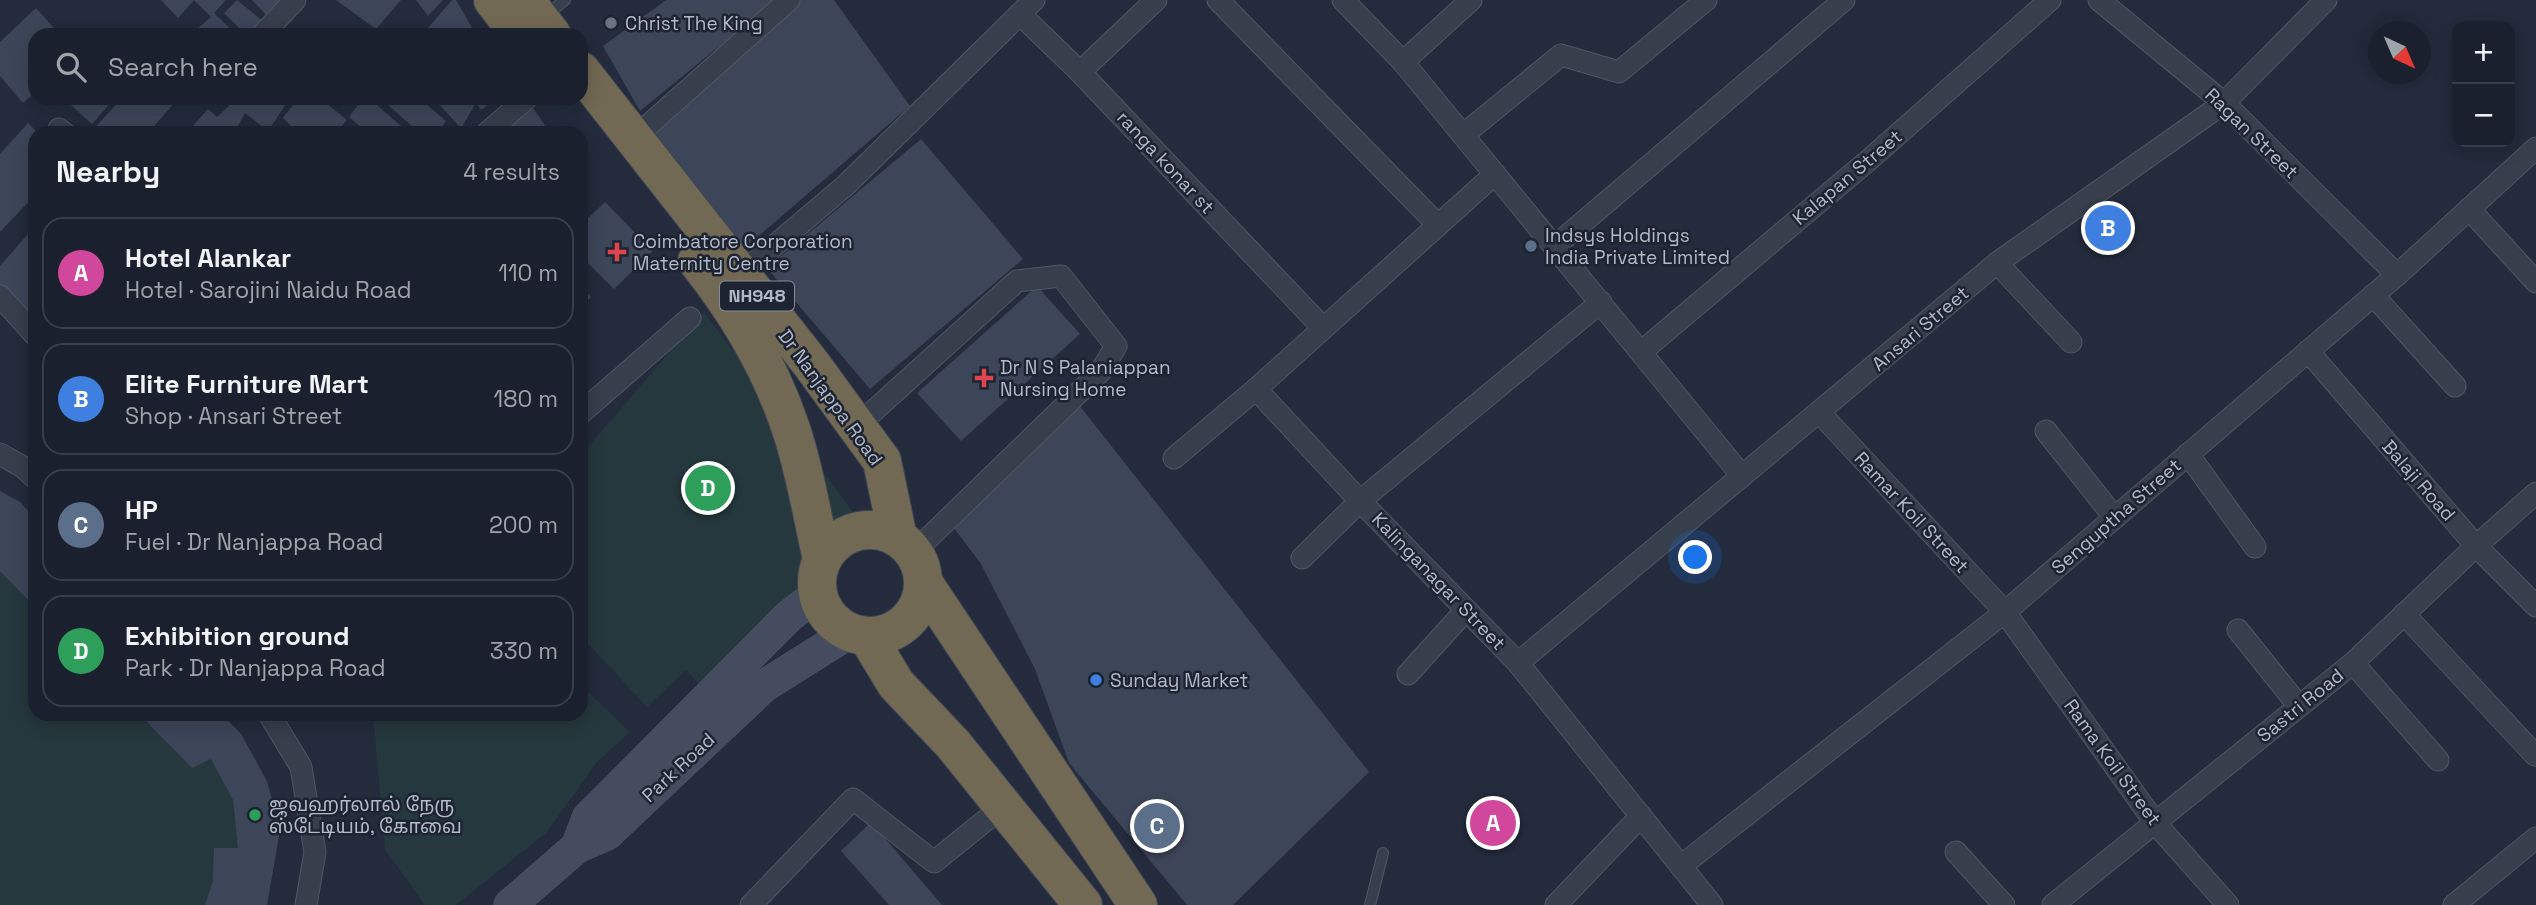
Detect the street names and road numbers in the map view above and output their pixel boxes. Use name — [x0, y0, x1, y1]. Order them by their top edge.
street label: Ragan Street — [2200, 83, 2304, 184]
street label: ranga konar st — [1111, 106, 1220, 219]
street label: Kalapan Street — [1787, 124, 1907, 231]
street label: Ansari Street — [1867, 280, 1974, 376]
road number: NH948 — [720, 282, 794, 310]
street label: Dr Nanjappa Road — [773, 324, 888, 470]
street label: Balaji Road — [2376, 434, 2461, 526]
street label: Ramar Koil Street — [1849, 446, 1974, 578]
street label: Senguptha Street — [2046, 453, 2187, 580]
street label: Kalinganagar Street — [1366, 507, 1511, 656]
street label: Sastri Road — [2252, 663, 2349, 748]
street label: Rama Koil Street — [2058, 694, 2167, 830]
street label: Park Road — [637, 727, 720, 808]

